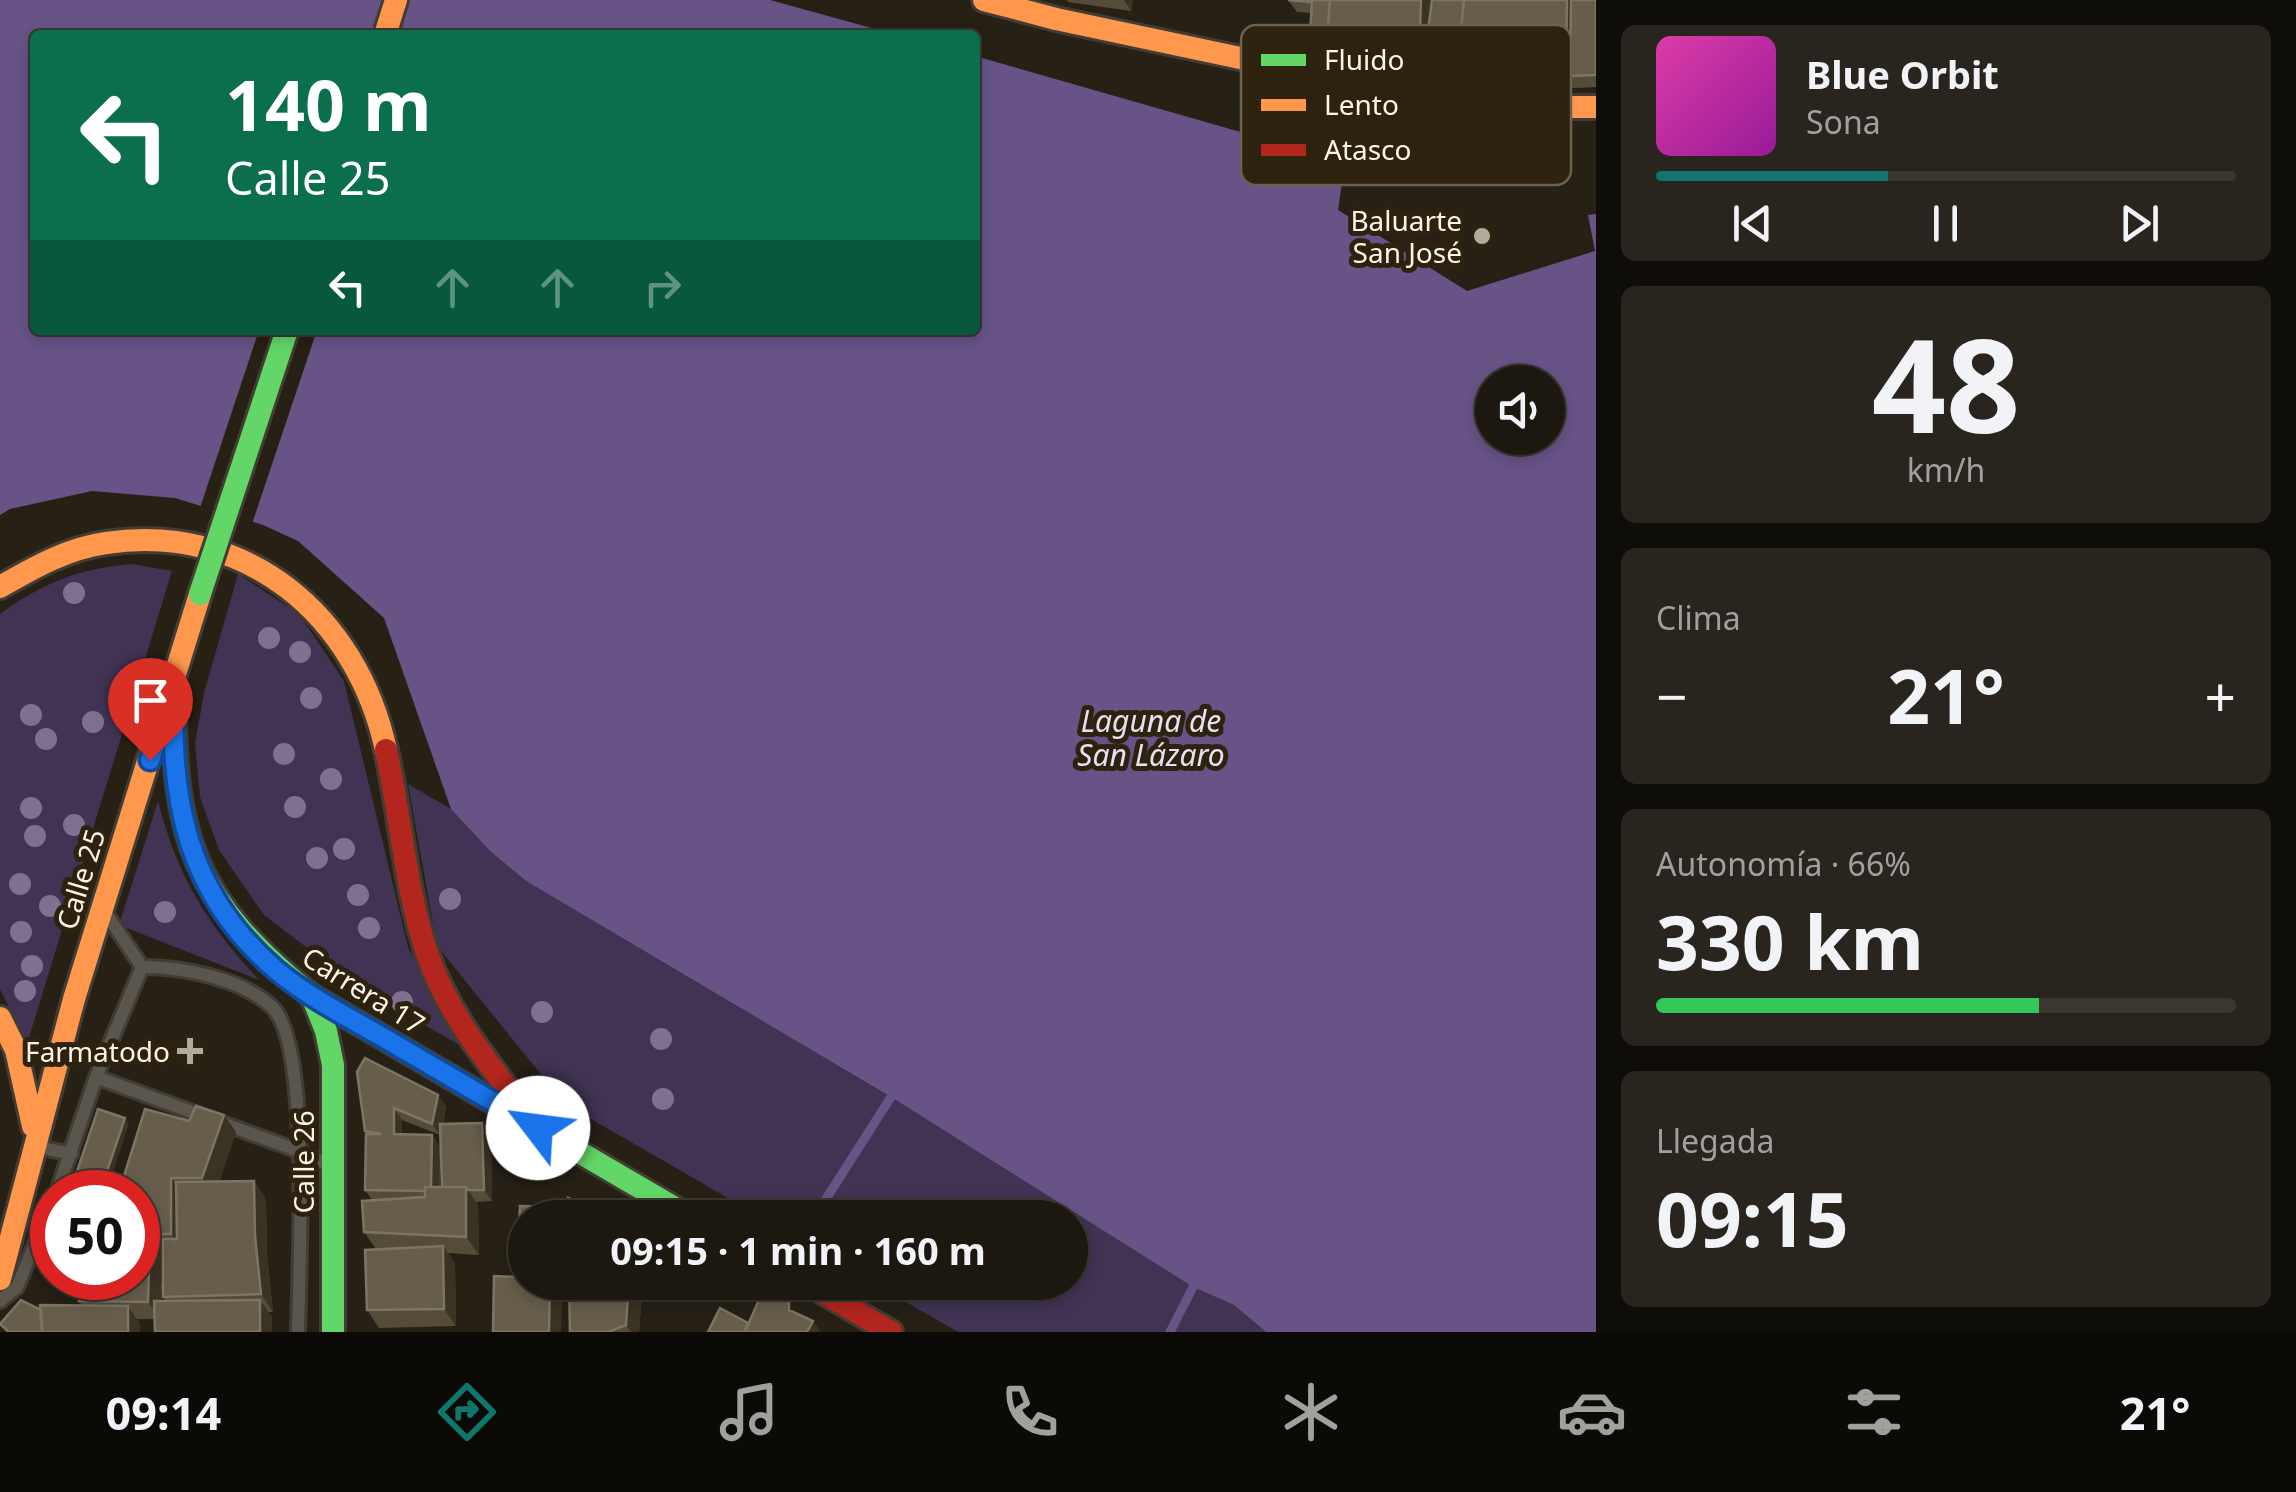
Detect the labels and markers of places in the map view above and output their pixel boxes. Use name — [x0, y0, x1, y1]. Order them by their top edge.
place label: Baluarte San José — [1350, 201, 1462, 271]
marker: Baluarte San José — [1471, 225, 1493, 247]
pin — [108, 658, 193, 761]
place label: Farmatodo — [25, 1032, 170, 1070]
marker: Farmatodo — [179, 1040, 201, 1062]

